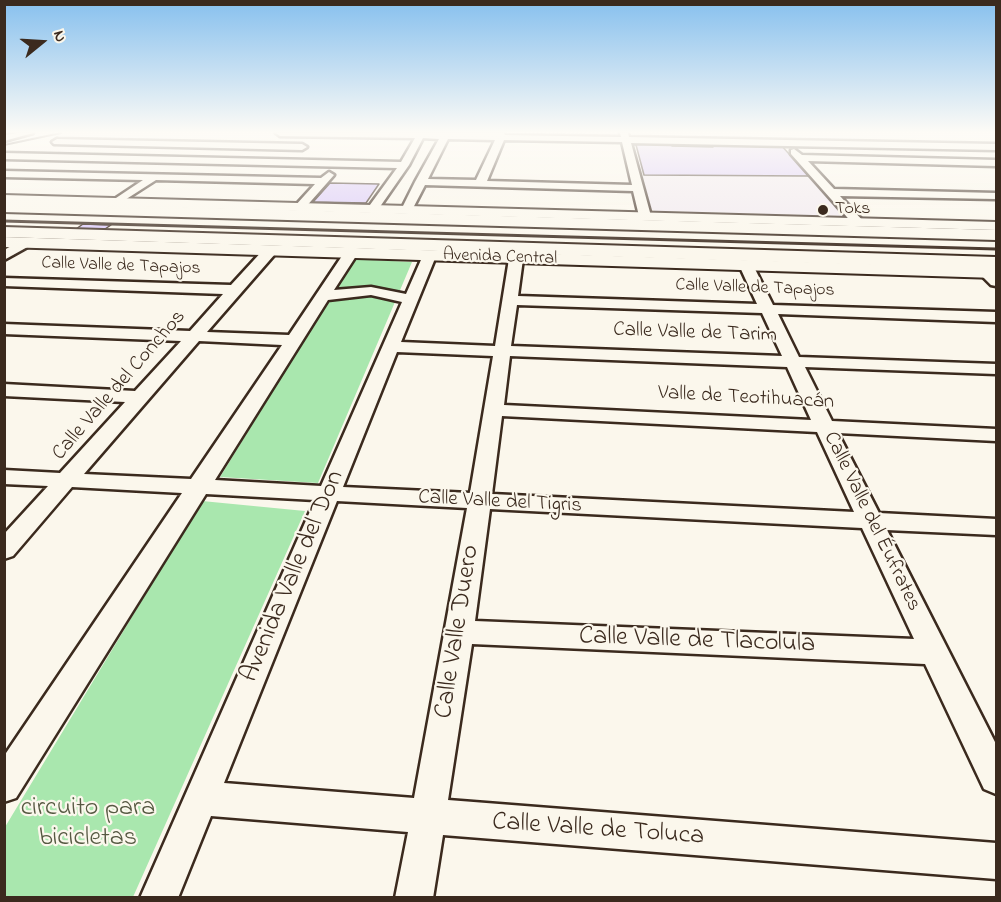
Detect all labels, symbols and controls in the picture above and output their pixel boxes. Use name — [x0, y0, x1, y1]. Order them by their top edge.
north arrow — [12, 12, 72, 72]
text: N — [46, 28, 72, 45]
place label: Toks — [835, 199, 870, 221]
marker: Toks — [816, 203, 830, 217]
street label: Avenida Central — [443, 245, 557, 271]
street label: Calle Valle de Tapajos — [41, 253, 201, 281]
street label: Calle Valle de Tapajos — [675, 275, 835, 303]
street label: Calle Valle del Conchos — [48, 306, 192, 466]
street label: Calle Valle de Tarim — [613, 319, 777, 349]
street label: Valle de Teotihuacán — [657, 382, 835, 416]
street label: Calle Valle del Éufrates — [817, 428, 925, 616]
street label: Avenida Valle del Don — [235, 467, 353, 687]
street label: Calle Valle del Tigris — [418, 486, 582, 520]
street label: Calle Valle Duero — [430, 543, 488, 721]
street label: Calle Valle de Tlacolula — [578, 622, 816, 662]
park label: circuito para bicicletas — [21, 794, 155, 856]
street label: Calle Valle de Toluca — [491, 808, 705, 854]

